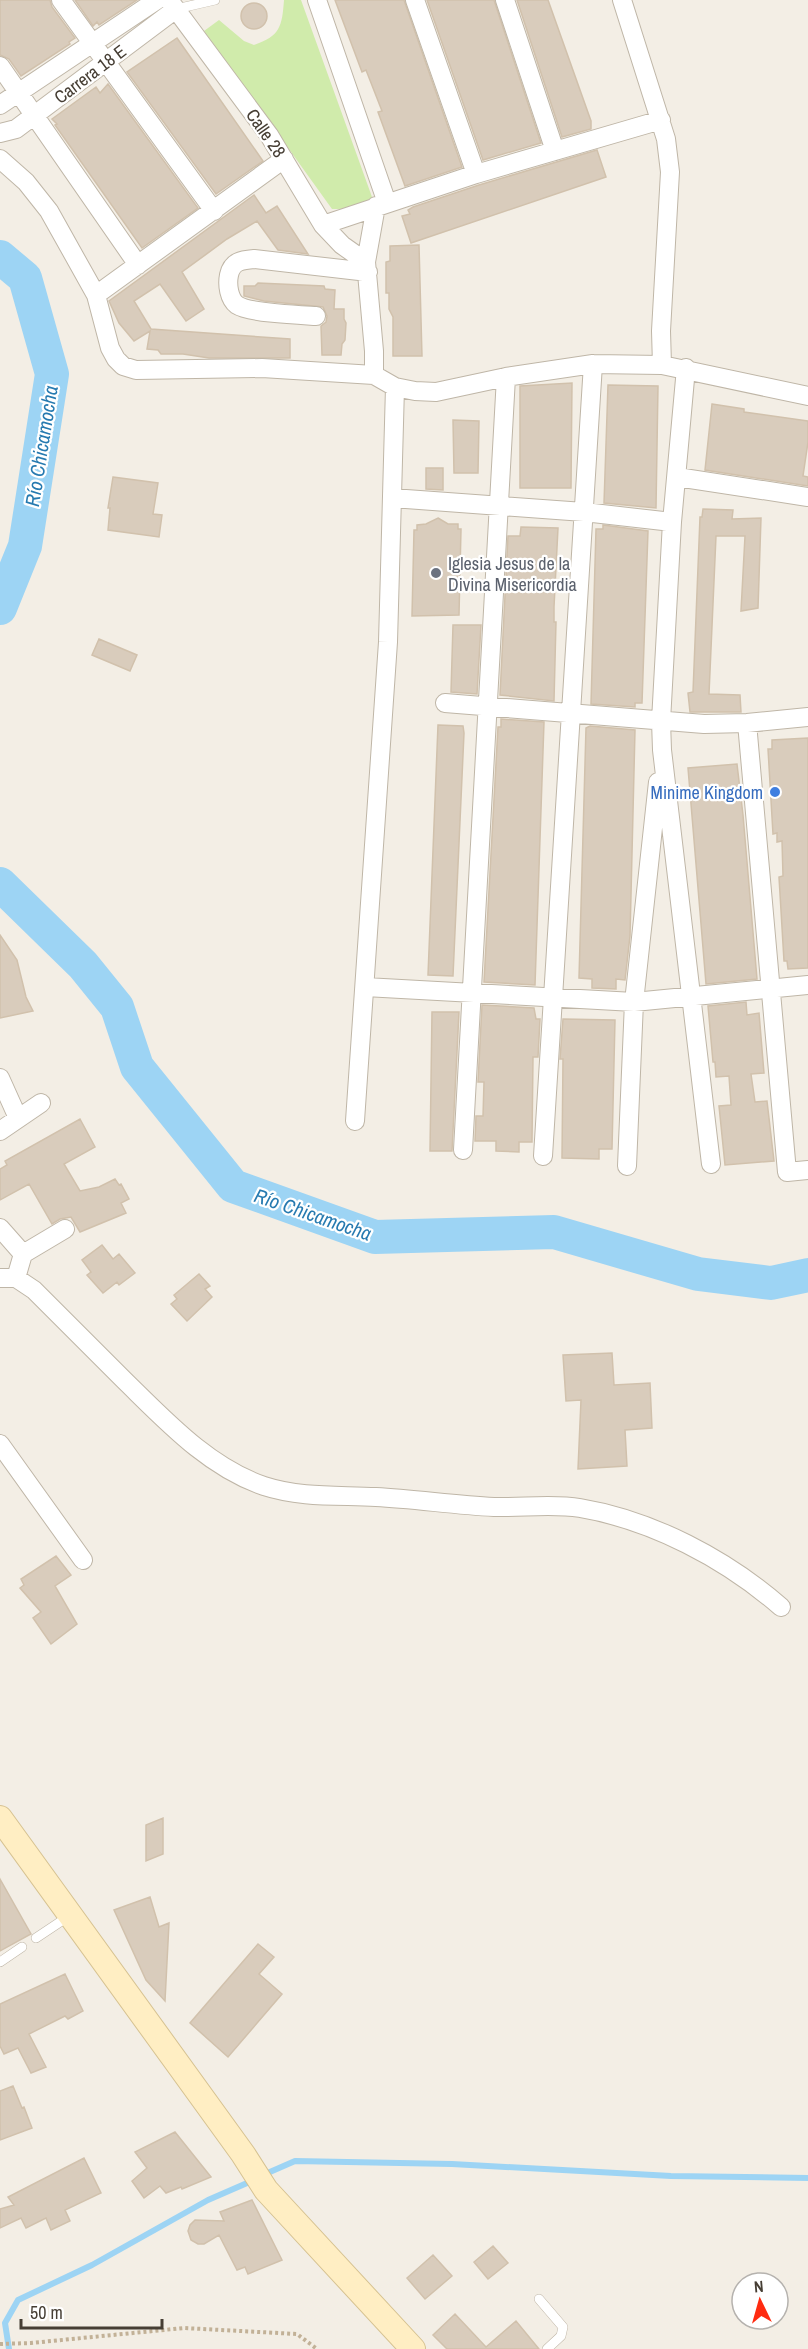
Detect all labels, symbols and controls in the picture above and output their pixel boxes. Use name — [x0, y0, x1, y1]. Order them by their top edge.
street label: Carrera 18 E — [49, 39, 131, 109]
street label: Calle 28 — [240, 104, 292, 162]
water label: Río Chicamocha — [18, 384, 64, 508]
place label: Iglesia Jesus de la Divina Misericordia — [448, 551, 577, 597]
marker: Iglesia Jesus de la Divina Misericordia — [429, 566, 443, 580]
place label: Minime Kingdom — [651, 780, 763, 805]
marker: Minime Kingdom — [768, 785, 782, 799]
water label: Río Chicamocha — [251, 1181, 375, 1247]
north arrow — [730, 2271, 790, 2331]
text: N — [753, 2275, 764, 2297]
scale bar — [21, 2292, 162, 2330]
text: 50 m — [30, 2300, 63, 2325]

